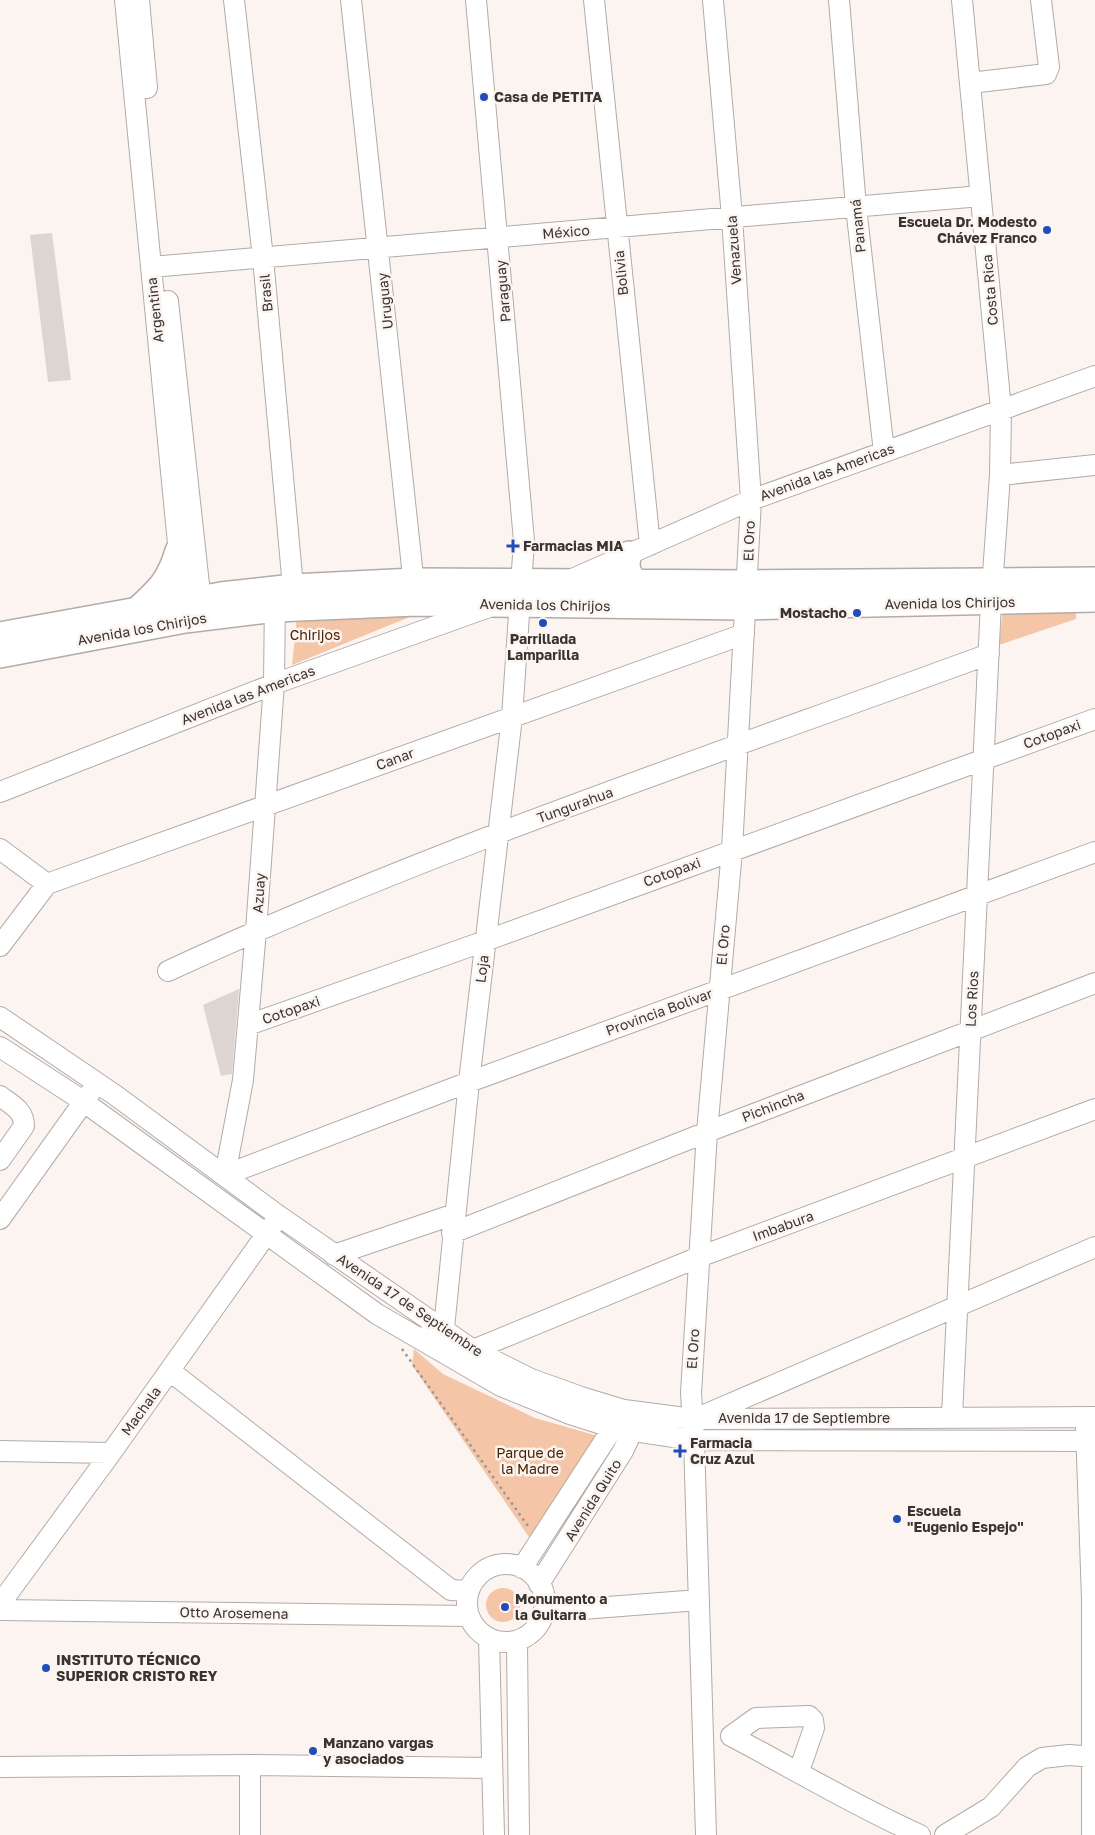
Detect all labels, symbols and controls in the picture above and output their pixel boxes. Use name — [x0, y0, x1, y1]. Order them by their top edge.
place label: Casa de PETITA — [494, 88, 602, 105]
marker: Casa de PETITA — [478, 91, 490, 103]
street label: Panamá — [846, 198, 869, 254]
place label: Escuela Dr. Modesto Chávez Franco — [898, 213, 1037, 246]
street label: Venazuela — [723, 215, 744, 285]
street label: México — [542, 221, 590, 242]
marker: Escuela Dr. Modesto Chávez Franco — [1041, 224, 1053, 236]
street label: Bolivia — [610, 250, 631, 297]
street label: Costa Rica — [978, 254, 1001, 326]
street label: Paraguay — [491, 259, 514, 323]
street label: Uruguay — [373, 272, 396, 330]
street label: Brasil — [255, 273, 276, 313]
street label: Argentina — [143, 276, 166, 344]
street label: Avenida las Americas — [757, 439, 896, 504]
street label: El Oro — [739, 520, 758, 562]
place label: Farmacias MIA — [523, 537, 624, 554]
marker: Farmacias MIA — [507, 540, 519, 552]
street label: Avenida los Chirijos — [884, 593, 1016, 612]
street label: Avenida los Chirijos — [479, 595, 611, 614]
place label: Mostacho — [780, 604, 847, 621]
marker: Mostacho — [851, 607, 863, 619]
street label: Avenida los Chirijos — [76, 609, 208, 648]
marker: Parrillada Lamparilla — [537, 617, 549, 629]
park label: Chirijos — [290, 626, 340, 643]
place label: Parrillada Lamparilla — [507, 630, 579, 663]
street label: Avenida las Americas — [178, 661, 317, 728]
street label: Cotopaxi — [1021, 715, 1083, 752]
street label: Canar — [373, 744, 417, 773]
street label: Tungurahua — [534, 783, 615, 826]
street label: Cotopaxi — [641, 853, 703, 890]
street label: Azuay — [249, 872, 268, 914]
street label: El Oro — [712, 924, 733, 966]
street label: Loja — [471, 954, 492, 984]
street label: Los Rios — [962, 970, 981, 1028]
street label: Provincia Bolivar — [603, 984, 715, 1039]
street label: Cotopaxi — [260, 992, 322, 1027]
street label: Pichincha — [739, 1086, 807, 1125]
street label: Imbabura — [750, 1207, 816, 1244]
street label: Avenida 17 de Septiembre — [334, 1249, 486, 1360]
street label: El Oro — [683, 1328, 702, 1370]
street label: Machala — [117, 1383, 164, 1439]
street label: Avenida 17 de Septiembre — [718, 1409, 890, 1426]
place label: Farmacia Cruz Azul — [690, 1434, 755, 1467]
park label: Parque de la Madre — [496, 1444, 564, 1477]
marker: Farmacia Cruz Azul — [674, 1445, 686, 1457]
street label: Avenida Quito — [561, 1456, 624, 1544]
place label: Escuela "Eugenio Espejo" — [907, 1502, 1024, 1535]
marker: Escuela "Eugenio Espejo" — [891, 1513, 903, 1525]
place label: Monumento a la Guitarra — [515, 1590, 607, 1623]
marker: Monumento a la Guitarra — [499, 1601, 511, 1613]
street label: Otto Arosemena — [179, 1603, 289, 1622]
place label: INSTITUTO TÉCNICO SUPERIOR CRISTO REY — [56, 1651, 218, 1684]
marker: INSTITUTO TÉCNICO SUPERIOR CRISTO REY — [40, 1662, 52, 1674]
place label: Manzano vargas y asociados — [323, 1734, 434, 1767]
marker: Manzano vargas y asociados — [307, 1745, 319, 1757]

